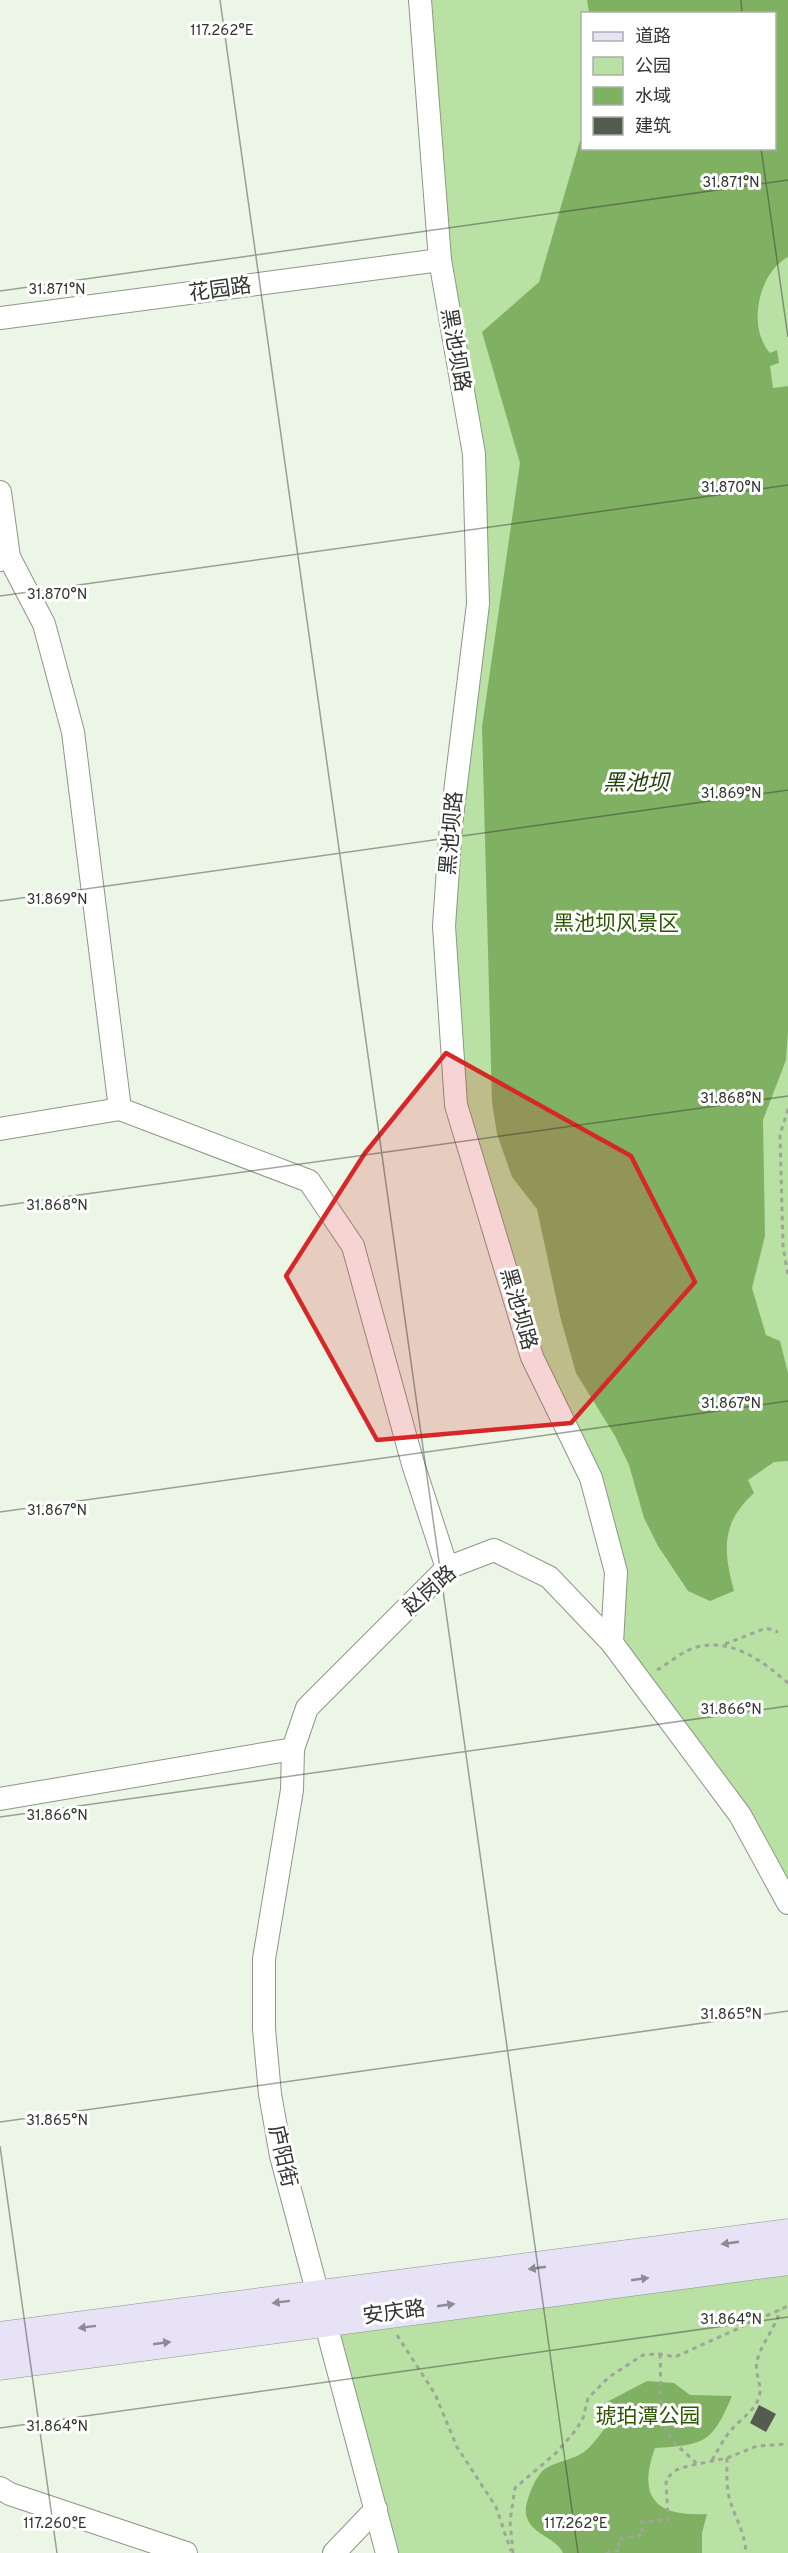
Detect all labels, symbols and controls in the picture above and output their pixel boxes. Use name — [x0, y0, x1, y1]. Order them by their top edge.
legend — [581, 12, 776, 150]
text: 117.262°E — [190, 22, 254, 41]
text: 道路 — [635, 26, 671, 49]
text: 公园 — [635, 56, 671, 79]
text: 水域 — [635, 86, 671, 109]
text: 建筑 — [635, 116, 671, 139]
text: 31.871°N — [702, 174, 760, 193]
street label: 花园路 — [187, 273, 253, 308]
text: 31.871°N — [28, 281, 86, 300]
street label: 黑池坝路 — [434, 307, 475, 394]
text: 31.870°N — [701, 479, 761, 498]
text: 31.870°N — [27, 586, 87, 605]
water label: 黑池坝 — [603, 771, 672, 798]
text: 31.869°N — [700, 785, 762, 804]
street label: 黑池坝路 — [435, 790, 470, 876]
text: 31.869°N — [26, 891, 88, 910]
park label: 黑池坝风景区 — [553, 911, 679, 938]
text: 31.868°N — [700, 1090, 762, 1109]
text: 31.868°N — [26, 1197, 88, 1216]
street label: 黑池坝路 — [493, 1265, 542, 1354]
text: 31.867°N — [701, 1395, 761, 1414]
text: 31.867°N — [27, 1502, 87, 1521]
street label: 赵岗路 — [397, 1560, 463, 1622]
text: 31.866°N — [700, 1701, 762, 1720]
text: 31.866°N — [26, 1807, 88, 1826]
text: 31.865°N — [700, 2006, 762, 2025]
text: 31.865°N — [26, 2112, 88, 2131]
street label: 庐阳街 — [261, 2123, 302, 2190]
one-way arrow — [720, 2238, 739, 2247]
one-way arrow — [527, 2264, 546, 2273]
one-way arrow — [630, 2274, 649, 2284]
street label: 安庆路 — [361, 2296, 427, 2331]
one-way arrow — [271, 2297, 290, 2306]
one-way arrow — [437, 2300, 456, 2309]
text: 31.864°N — [700, 2311, 762, 2330]
one-way arrow — [78, 2322, 97, 2331]
one-way arrow — [153, 2338, 172, 2347]
park label: 琥珀潭公园 — [596, 2404, 701, 2431]
text: 31.864°N — [26, 2418, 88, 2437]
text: 117.260°E — [23, 2515, 87, 2534]
text: 117.262°E — [544, 2515, 608, 2534]

